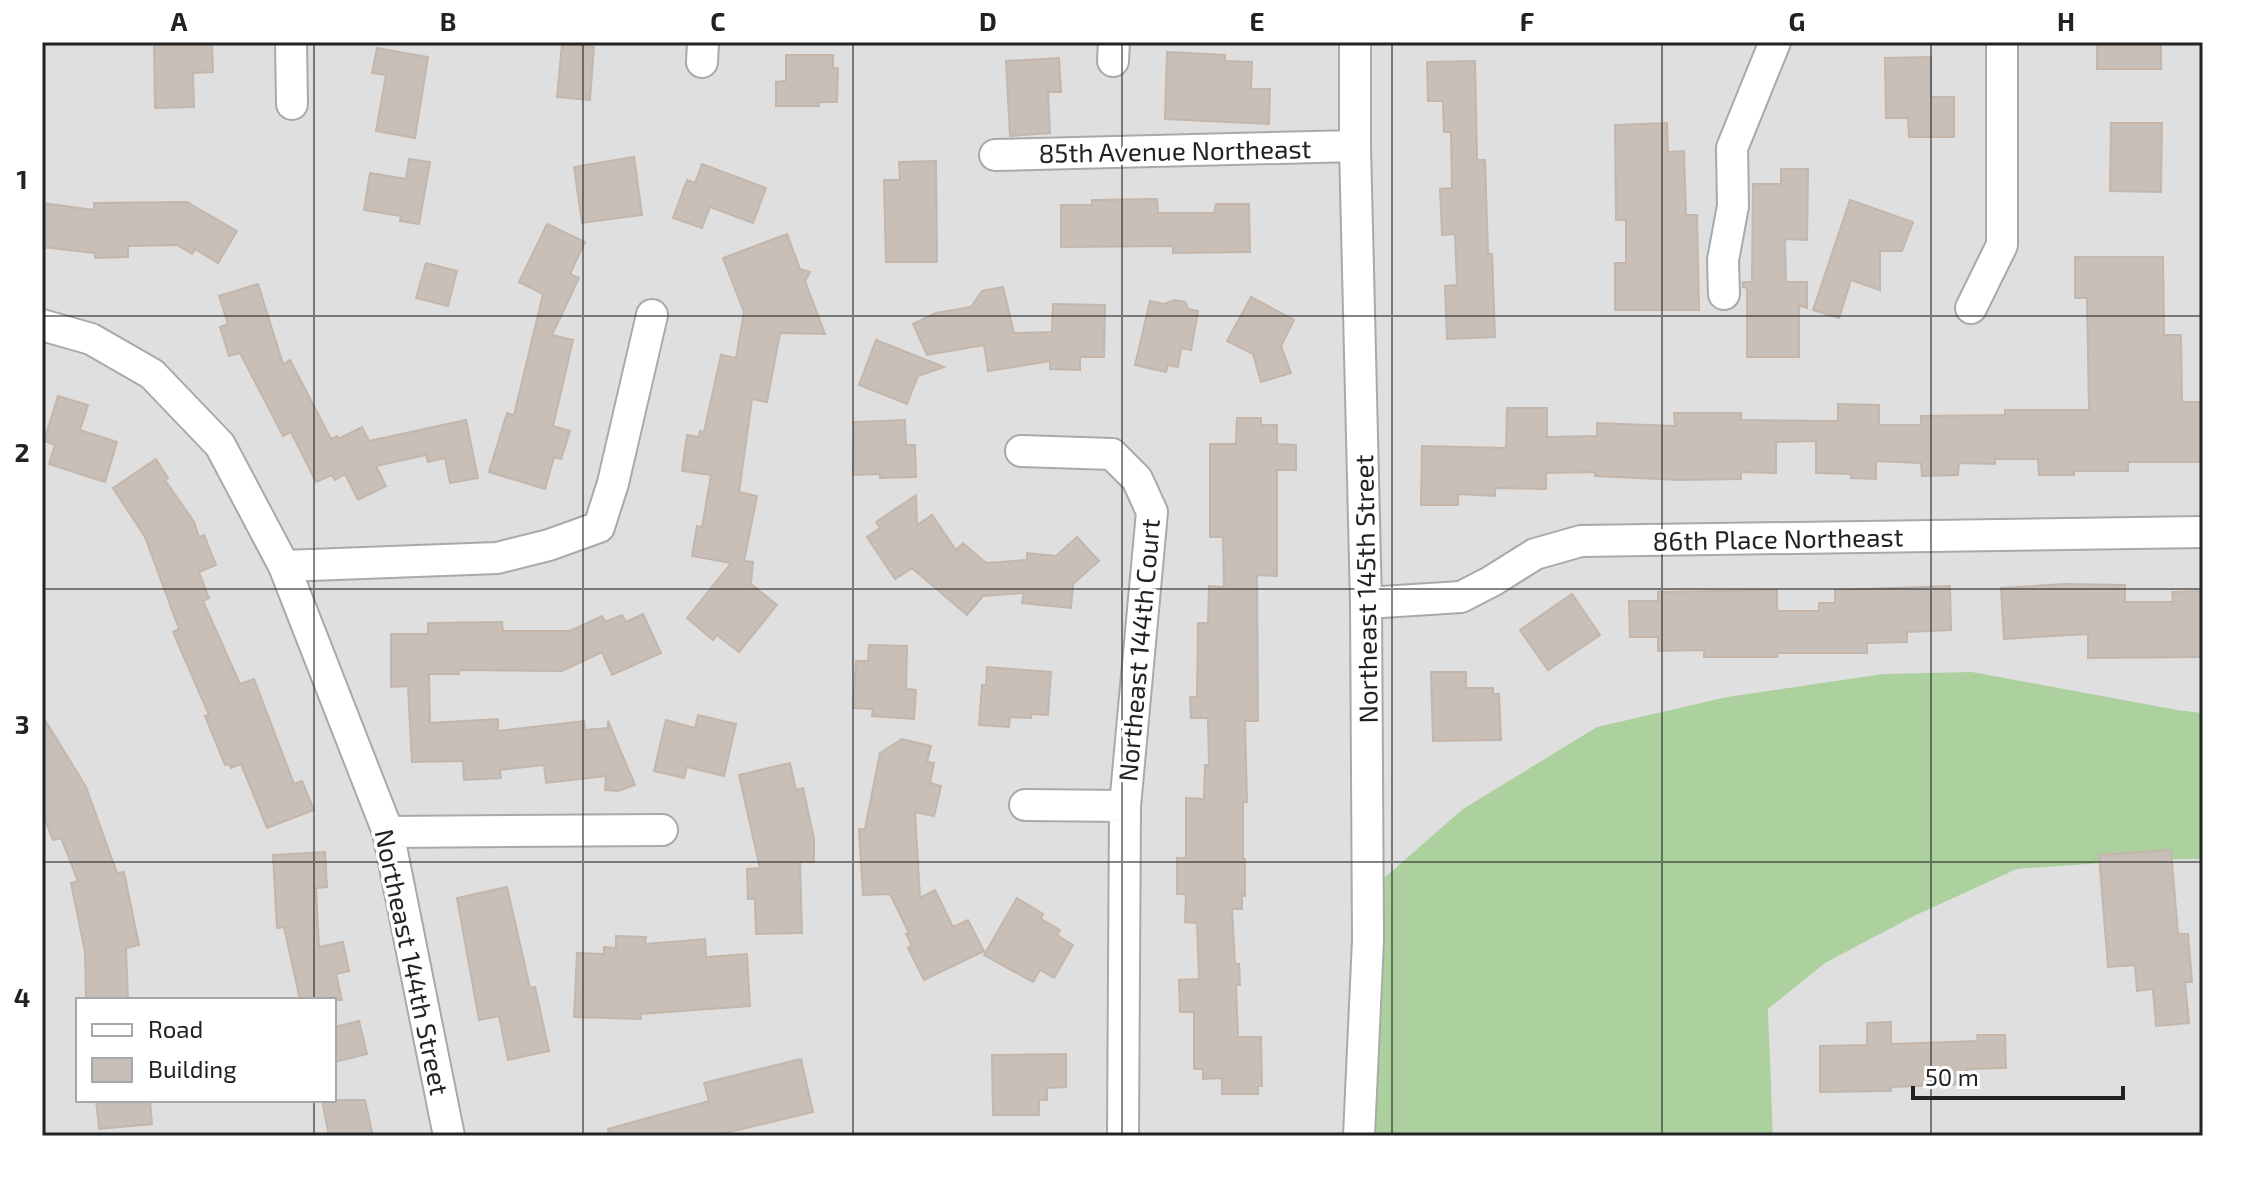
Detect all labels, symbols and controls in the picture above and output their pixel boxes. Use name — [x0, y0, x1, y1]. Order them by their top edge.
text: A — [171, 5, 188, 36]
text: B — [440, 5, 456, 36]
text: C — [710, 5, 726, 36]
text: D — [979, 5, 997, 36]
text: E — [1249, 5, 1265, 36]
text: F — [1520, 5, 1534, 36]
text: G — [1789, 5, 1805, 36]
text: H — [2057, 5, 2075, 36]
street label: 85th Avenue Northeast — [1038, 132, 1312, 168]
text: 1 — [16, 163, 28, 194]
text: 2 — [14, 436, 30, 467]
street label: Northeast 145th Street — [1347, 454, 1383, 724]
street label: Northeast 144th Court — [1111, 517, 1165, 783]
street label: 86th Place Northeast — [1652, 520, 1904, 556]
text: 3 — [15, 708, 29, 739]
street label: Northeast 144th Street — [370, 826, 456, 1098]
text: 4 — [14, 981, 30, 1012]
legend — [76, 998, 336, 1102]
text: Road — [148, 1014, 203, 1043]
scale bar — [1913, 1050, 2123, 1100]
text: Building — [148, 1054, 237, 1083]
text: 50 m — [1925, 1062, 1979, 1091]

